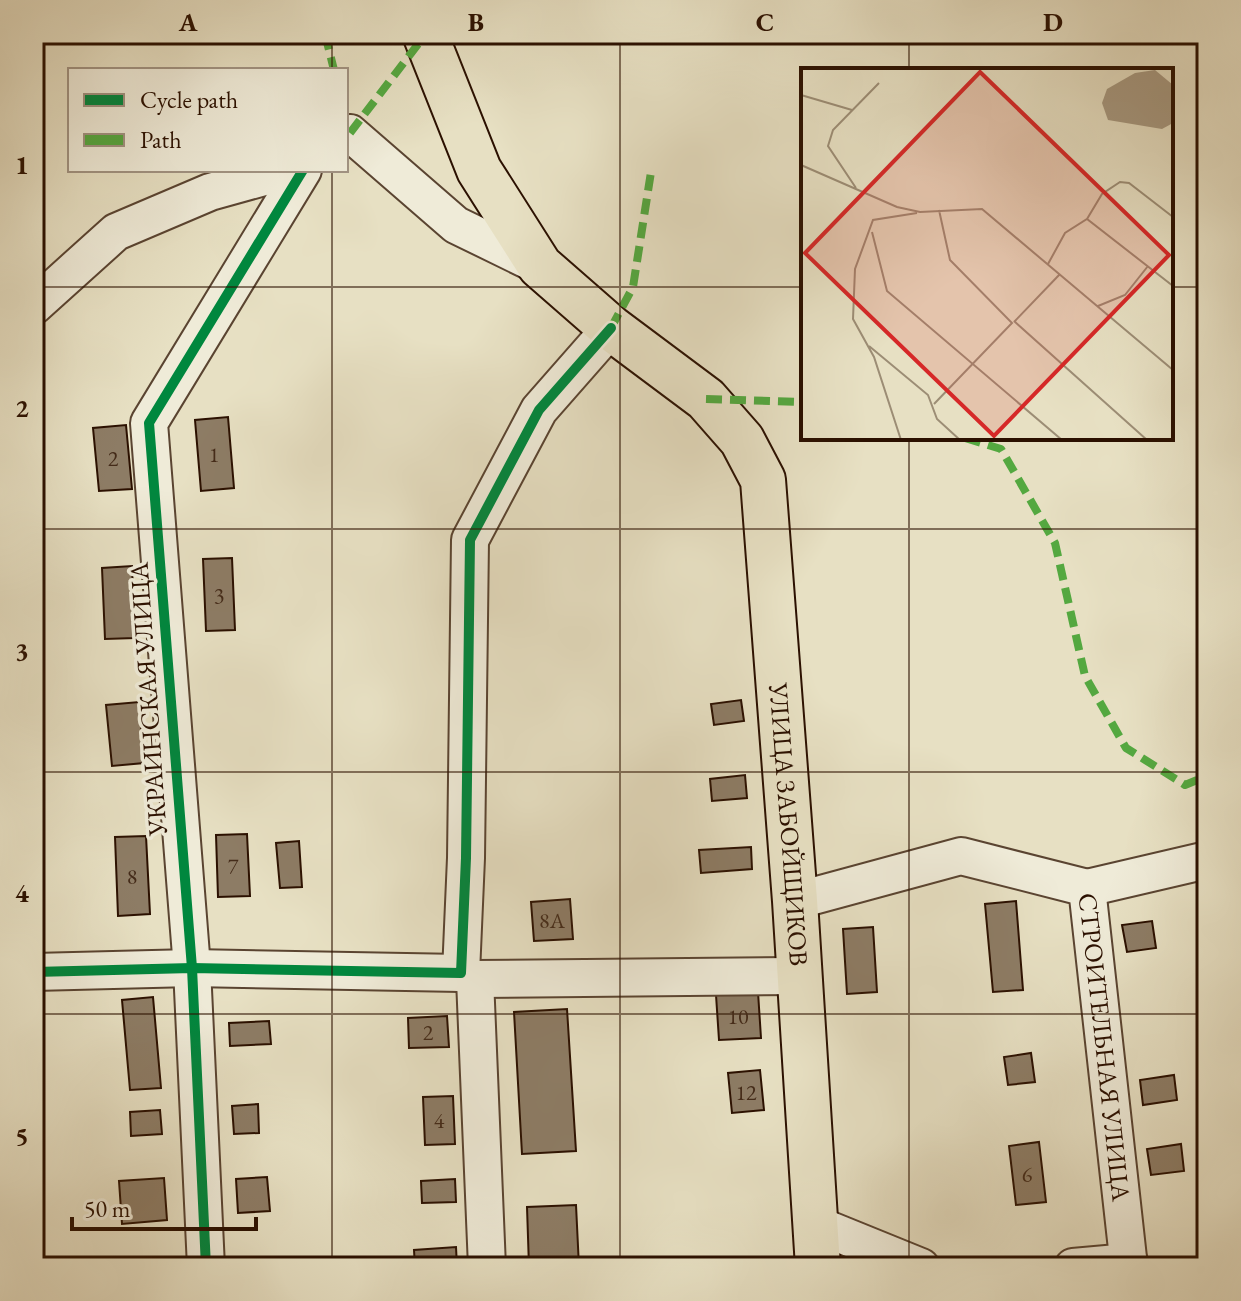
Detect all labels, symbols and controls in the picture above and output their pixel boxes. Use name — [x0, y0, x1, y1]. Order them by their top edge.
text: A — [178, 5, 198, 39]
text: B — [468, 5, 484, 39]
text: C — [756, 5, 774, 39]
text: D — [1043, 5, 1063, 39]
legend — [68, 68, 348, 172]
inset map — [801, 68, 1173, 440]
text: Cycle path — [140, 84, 238, 115]
text: Path — [140, 124, 182, 155]
text: 1 — [15, 148, 29, 182]
text: 2 — [15, 391, 29, 425]
house number: 1 — [209, 440, 219, 469]
house number: 2 — [108, 444, 119, 473]
street label: УКРАИНСКАЯ УЛИЦА — [121, 560, 175, 838]
house number: 3 — [214, 581, 224, 610]
text: 3 — [15, 634, 29, 668]
street label: УЛИЦА ЗАБОЙЩИКОВ — [761, 680, 816, 967]
house number: 7 — [228, 852, 239, 881]
house number: 8 — [127, 862, 137, 891]
text: 4 — [15, 876, 29, 910]
street label: СТРОИТЕЛЬНАЯ УЛИЦА — [1071, 891, 1139, 1204]
house number: 8А — [539, 906, 566, 935]
house number: 10 — [727, 1002, 749, 1031]
house number: 2 — [423, 1018, 434, 1047]
house number: 12 — [735, 1078, 757, 1107]
house number: 4 — [434, 1106, 445, 1135]
text: 5 — [15, 1119, 29, 1153]
house number: 6 — [1022, 1160, 1033, 1189]
scale bar — [72, 1181, 256, 1231]
text: 50 m — [84, 1193, 131, 1224]

